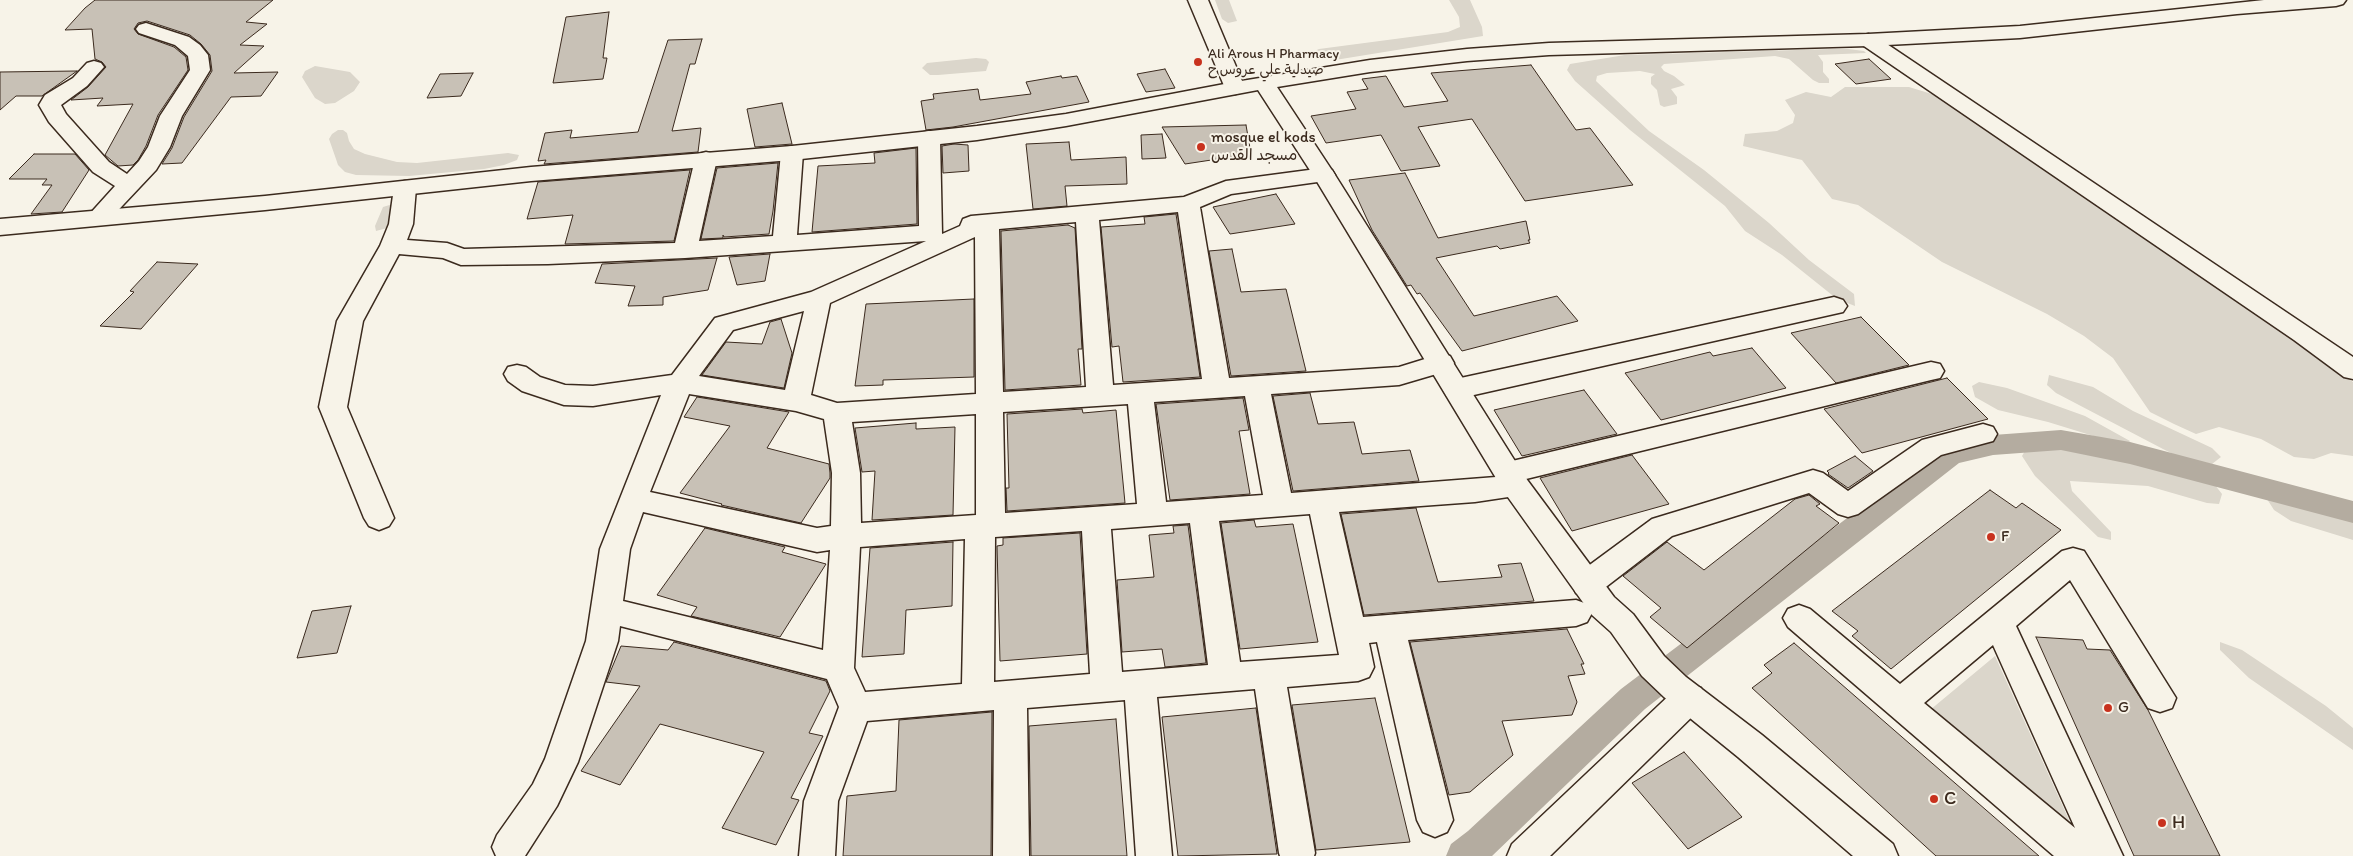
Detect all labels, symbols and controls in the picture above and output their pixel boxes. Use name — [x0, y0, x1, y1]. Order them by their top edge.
place label: Ali Arous H Pharmacy صيدلية علي عروس ح — [1208, 46, 1339, 78]
marker: Ali Arous H Pharmacy صيدلية علي عروس ح — [1192, 56, 1204, 68]
place label: mosque el kods مسجد القدس — [1211, 128, 1316, 166]
marker: mosque el kods مسجد القدس — [1195, 141, 1207, 153]
place label: F — [2001, 527, 2009, 547]
marker: F — [1985, 531, 1997, 543]
place label: G — [2118, 698, 2129, 718]
marker: G — [2102, 702, 2114, 714]
place label: C — [1944, 788, 1956, 810]
marker: C — [1928, 793, 1940, 805]
place label: H — [2172, 812, 2185, 834]
marker: H — [2156, 817, 2168, 829]

